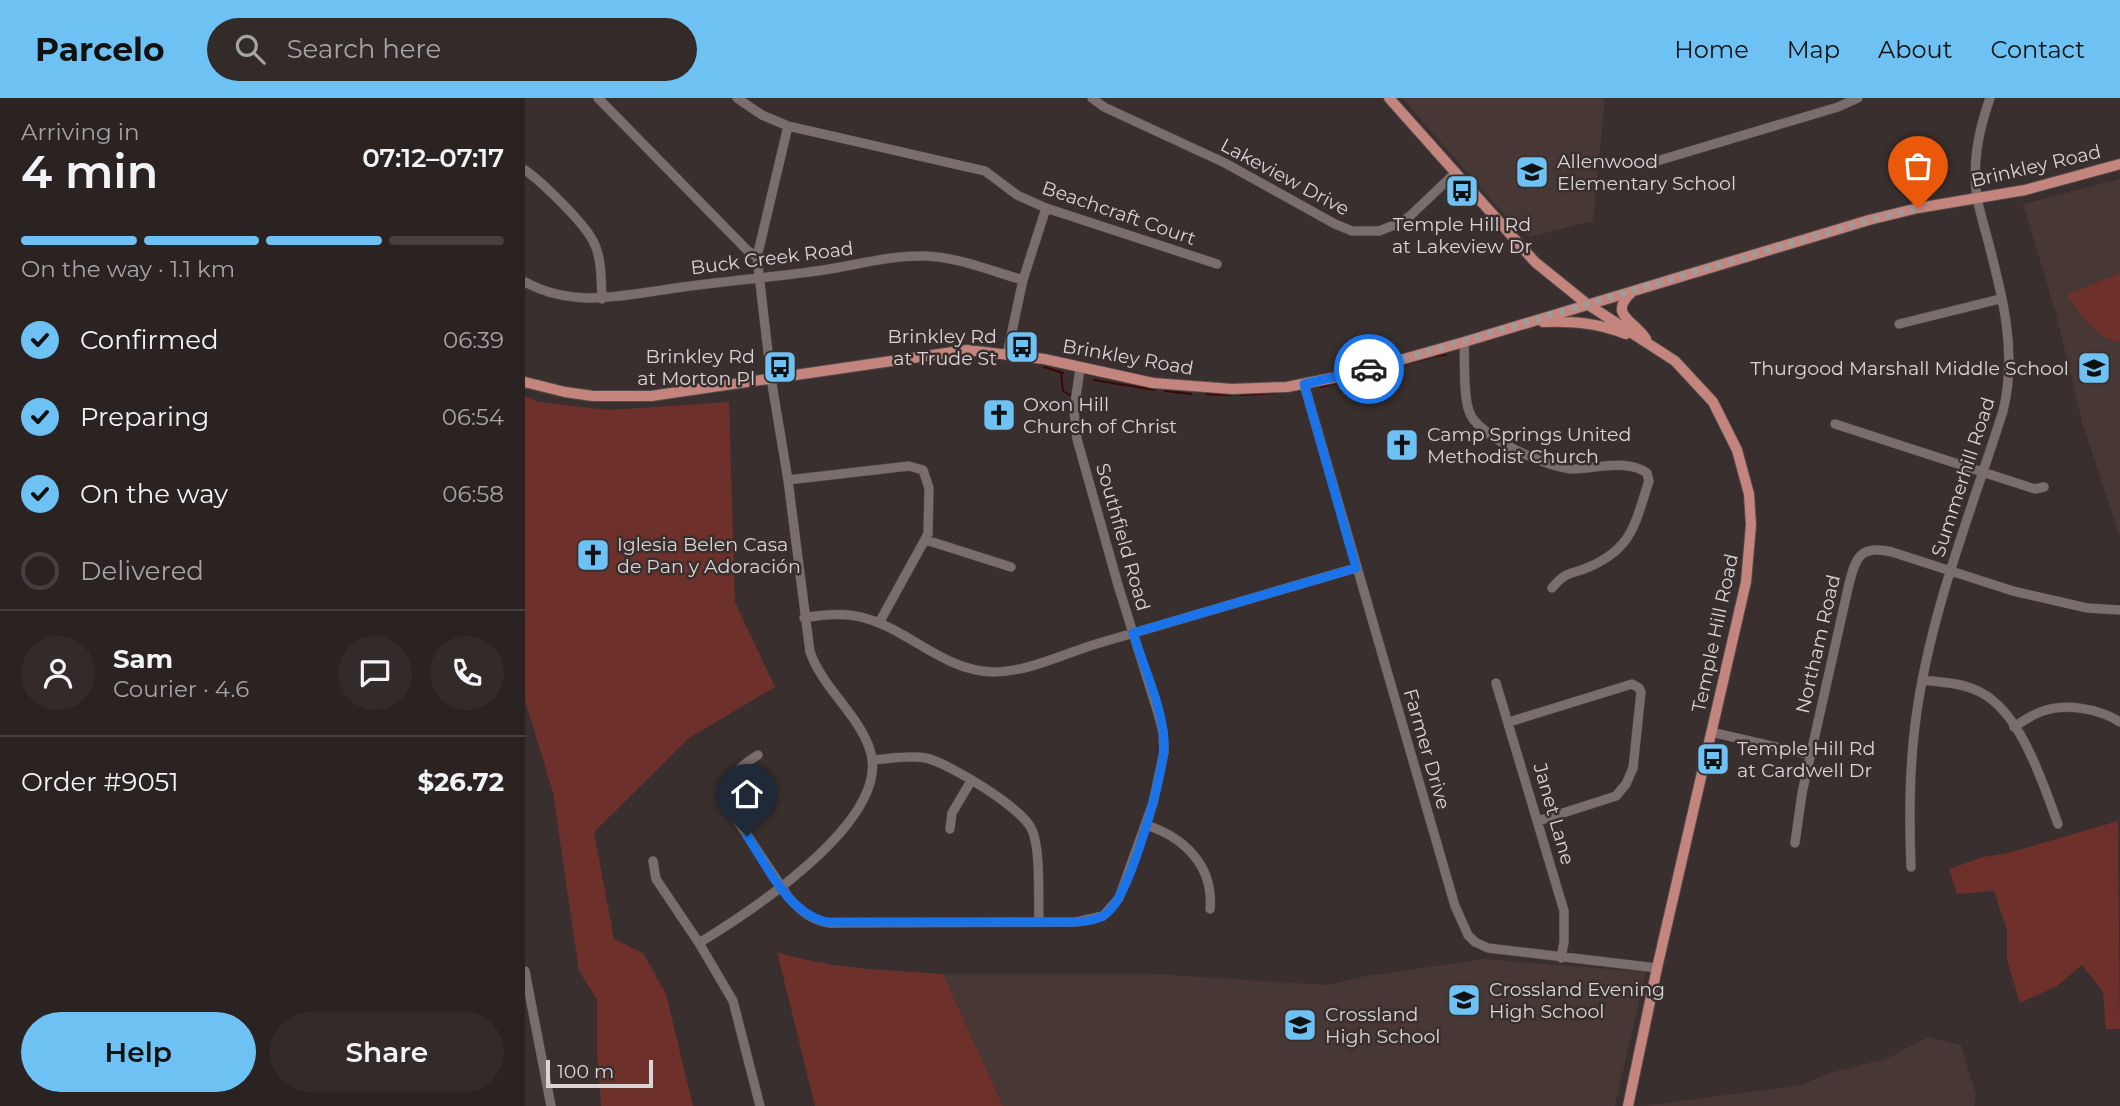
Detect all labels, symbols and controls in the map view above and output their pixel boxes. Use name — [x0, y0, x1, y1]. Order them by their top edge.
search box — [207, 18, 697, 81]
text: Parcelo — [35, 29, 165, 69]
icon: search — [231, 30, 269, 68]
text: Search here — [287, 33, 441, 65]
text: Home — [1674, 35, 1749, 64]
text: Map — [1787, 35, 1840, 64]
text: About — [1878, 35, 1952, 64]
text: Contact — [1990, 35, 2085, 64]
text: Arriving in — [21, 118, 140, 146]
street label: Lakeview Drive — [1217, 133, 1353, 221]
pin — [1888, 136, 1948, 208]
street label: Brinkley Road — [1969, 140, 2103, 192]
text: 07:12–07:17 — [362, 142, 504, 174]
text: 4 min — [21, 143, 158, 200]
icon: bag — [1899, 147, 1937, 185]
place label: Allenwood Elementary School — [1557, 150, 1736, 195]
school or university icon: Allenwood Elementary School — [1513, 153, 1551, 191]
bus stop icon: Temple Hill Rd at Lakeview Dr — [1443, 172, 1481, 210]
street label: Beachcraft Court — [1039, 176, 1199, 250]
place label: Temple Hill Rd at Lakeview Dr — [1392, 213, 1532, 258]
street label: Buck Creek Road — [689, 237, 855, 279]
text: On the way · 1.1 km — [21, 255, 235, 283]
icon: check — [21, 321, 59, 359]
text: Confirmed — [80, 324, 219, 356]
place label: Brinkley Rd at Trude St — [888, 325, 997, 370]
text: 06:39 — [443, 326, 504, 354]
bus stop icon: Brinkley Rd at Trude St — [1003, 328, 1041, 366]
street label: Brinkley Road — [1061, 334, 1195, 380]
courier — [1334, 334, 1404, 404]
place label: Brinkley Rd at Morton Pl — [637, 345, 755, 390]
bus stop icon: Brinkley Rd at Morton Pl — [761, 348, 799, 386]
school or university icon: Thurgood Marshall Middle School — [2075, 349, 2113, 387]
icon: car — [1350, 350, 1388, 388]
place label: Thurgood Marshall Middle School — [1750, 357, 2069, 380]
place label: Oxon Hill Church of Christ — [1023, 393, 1177, 438]
street label: Summerhill Road — [1926, 394, 2000, 560]
church icon: Oxon Hill Church of Christ — [980, 396, 1018, 434]
icon: check — [21, 398, 59, 436]
text: Preparing — [80, 401, 209, 433]
text: 06:54 — [442, 403, 504, 431]
place label: Camp Springs United Methodist Church — [1427, 423, 1631, 468]
church icon: Camp Springs United Methodist Church — [1383, 426, 1421, 464]
street label: Southfield Road — [1091, 460, 1155, 614]
icon: check — [21, 475, 59, 513]
text: On the way — [80, 478, 228, 510]
text: 06:58 — [442, 480, 504, 508]
place label: Iglesia Belen Casa de Pan y Adoración — [617, 533, 801, 578]
church icon: Iglesia Belen Casa de Pan y Adoración — [574, 536, 612, 574]
street label: Temple Hill Road — [1687, 552, 1743, 714]
text: Delivered — [80, 555, 204, 587]
street label: Northam Road — [1791, 572, 1845, 716]
button: person — [21, 636, 95, 710]
button: chat — [338, 636, 412, 710]
button: phone — [430, 636, 504, 710]
text: Sam — [113, 643, 173, 675]
text: Courier · 4.6 — [113, 675, 249, 703]
street label: Farmer Drive — [1399, 686, 1455, 812]
place label: Temple Hill Rd at Cardwell Dr — [1737, 737, 1875, 782]
bus stop icon: Temple Hill Rd at Cardwell Dr — [1694, 740, 1732, 778]
street label: Janet Lane — [1528, 760, 1579, 867]
pin — [717, 764, 777, 836]
text: Order #9051 — [21, 766, 179, 798]
text: $26.72 — [417, 766, 504, 798]
icon: home — [728, 775, 766, 813]
place label: Crossland Evening High School — [1489, 978, 1665, 1023]
school or university icon: Crossland Evening High School — [1445, 981, 1483, 1019]
place label: Crossland High School — [1325, 1003, 1440, 1048]
school or university icon: Crossland High School — [1281, 1006, 1319, 1044]
button: Help — [21, 1012, 256, 1092]
button: Share — [270, 1012, 504, 1092]
scale bar — [546, 1057, 653, 1089]
text: 100 m — [557, 1060, 614, 1083]

